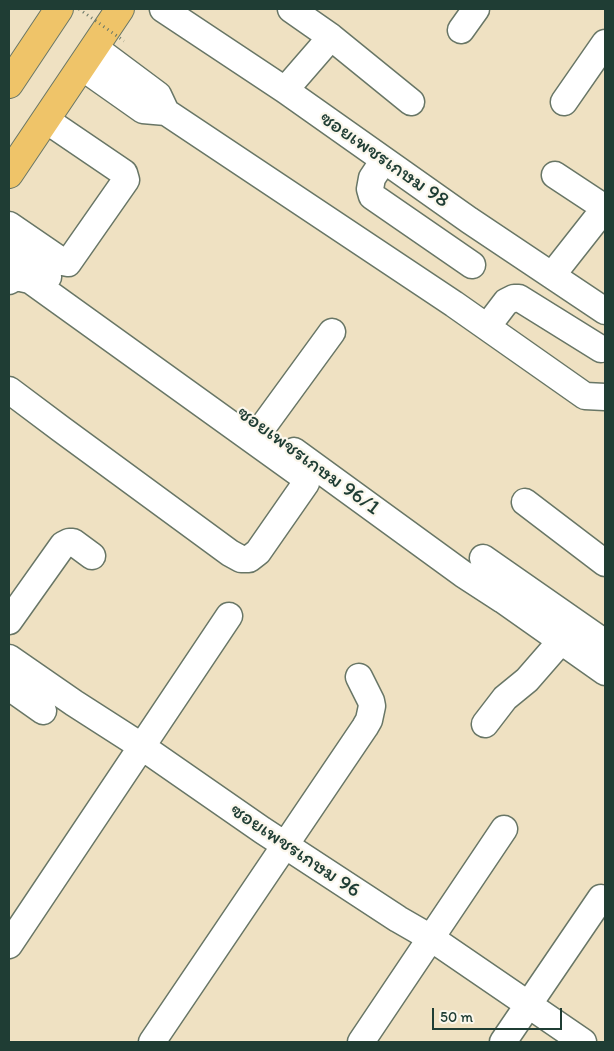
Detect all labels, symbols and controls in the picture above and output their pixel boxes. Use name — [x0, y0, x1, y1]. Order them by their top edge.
street label: ซอยเพชรเกษม 98 — [314, 106, 454, 214]
street label: ซอยเพชรเกษม 96/1 — [232, 401, 384, 521]
street label: ซอยเพชรเกษม 96 — [225, 798, 365, 904]
scale bar — [434, 998, 564, 1030]
text: 50 m — [440, 1008, 473, 1026]

